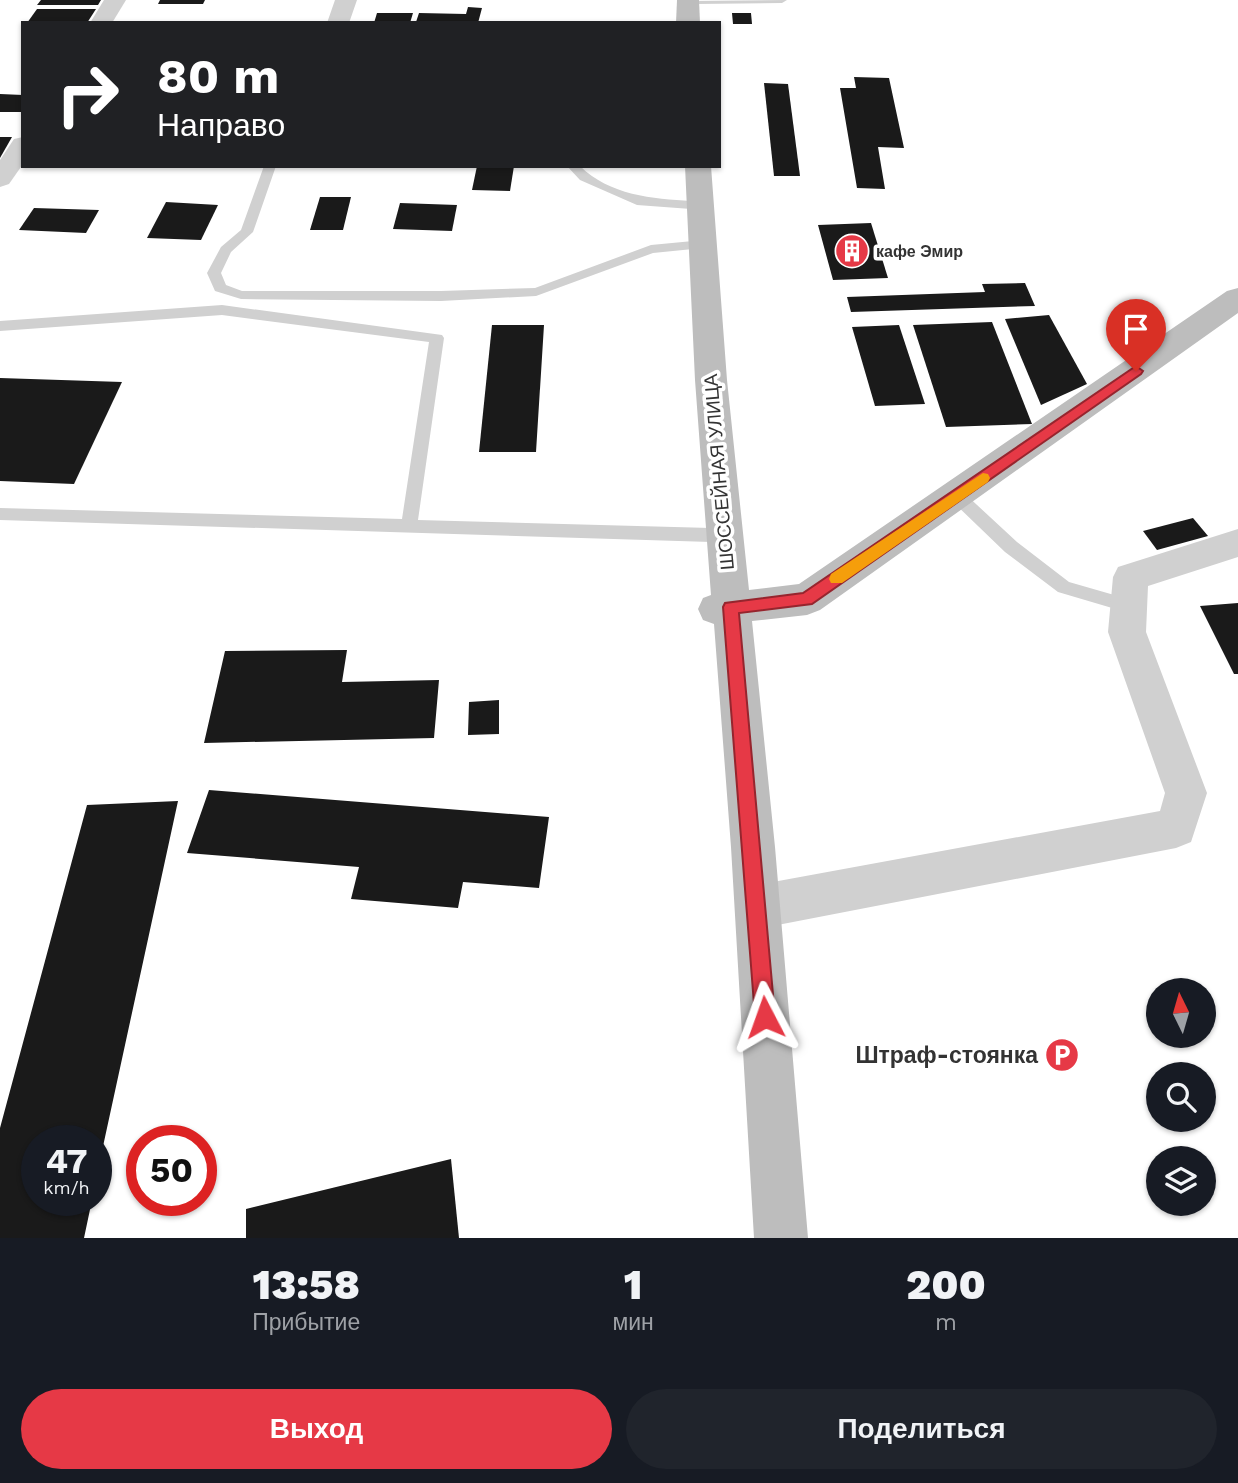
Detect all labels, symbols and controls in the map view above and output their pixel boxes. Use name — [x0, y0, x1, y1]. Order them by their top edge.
text: 80 m — [157, 47, 279, 105]
icon: right — [42, 49, 133, 140]
text: Направо — [157, 106, 285, 144]
building icon: кафе Эмир — [833, 232, 871, 270]
place label: кафе Эмир — [876, 242, 963, 261]
pin — [1106, 299, 1166, 371]
icon: arrive — [1117, 310, 1155, 348]
street label: ШОССЕЙНАЯ УЛИЦА — [699, 373, 739, 571]
north arrow — [1146, 978, 1216, 1048]
map controls — [1146, 978, 1216, 1216]
position arrow — [728, 980, 802, 1054]
parking icon: Штраф-стоянка — [1043, 1036, 1081, 1074]
place label: Штраф-стоянка — [855, 1042, 1038, 1069]
button: search — [1146, 1062, 1216, 1132]
speed limit sign: 50 — [126, 1125, 217, 1216]
text: 47 — [45, 1140, 88, 1182]
button: layers — [1146, 1146, 1216, 1216]
text: km/h — [43, 1177, 90, 1198]
text: 13:58 — [252, 1260, 360, 1309]
text: 1 — [624, 1260, 642, 1309]
text: 200 — [906, 1260, 986, 1309]
text: Прибытие — [252, 1309, 360, 1336]
text: мин — [612, 1309, 654, 1336]
text: m — [935, 1309, 957, 1336]
button: Выход — [21, 1389, 612, 1469]
button: Поделиться — [626, 1389, 1217, 1469]

